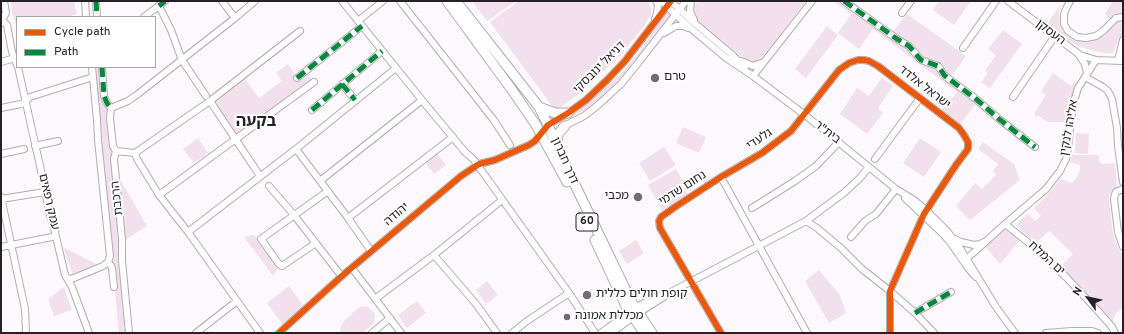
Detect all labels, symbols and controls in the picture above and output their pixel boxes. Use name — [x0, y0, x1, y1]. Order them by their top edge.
legend — [16, 16, 156, 68]
street label: העסקן — [1032, 17, 1068, 49]
text: Cycle path — [54, 24, 111, 40]
street label: דניאל ינובסקי — [571, 39, 629, 97]
text: Path — [54, 44, 79, 60]
street label: ישראל אלדד — [895, 63, 953, 113]
place label: טרם — [664, 71, 686, 85]
marker: טרם — [649, 72, 661, 84]
street label: אליהו לנקין — [1058, 99, 1082, 157]
district label: בקעה — [236, 113, 276, 133]
street label: בית"ר — [811, 118, 843, 148]
street label: גלעדי — [744, 126, 776, 154]
street label: דרך חברון — [547, 135, 581, 187]
street label: נחום שדמי — [657, 168, 709, 210]
street label: עמק רפאים — [35, 172, 61, 232]
street label: הרכבת — [109, 180, 127, 216]
place label: מכבי — [605, 190, 629, 204]
marker: מכבי — [632, 191, 644, 203]
street label: יהודה — [382, 200, 412, 230]
road number: 60 — [576, 213, 598, 231]
street label: ים המלח — [1025, 239, 1067, 279]
north arrow — [1068, 278, 1108, 318]
text: N — [1070, 284, 1086, 299]
place label: קופת חולים כללית — [596, 288, 687, 302]
marker: קופת חולים כללית — [581, 289, 593, 301]
place label: מכללת אמונה — [575, 310, 644, 324]
marker: מכללת אמונה — [562, 312, 572, 322]

